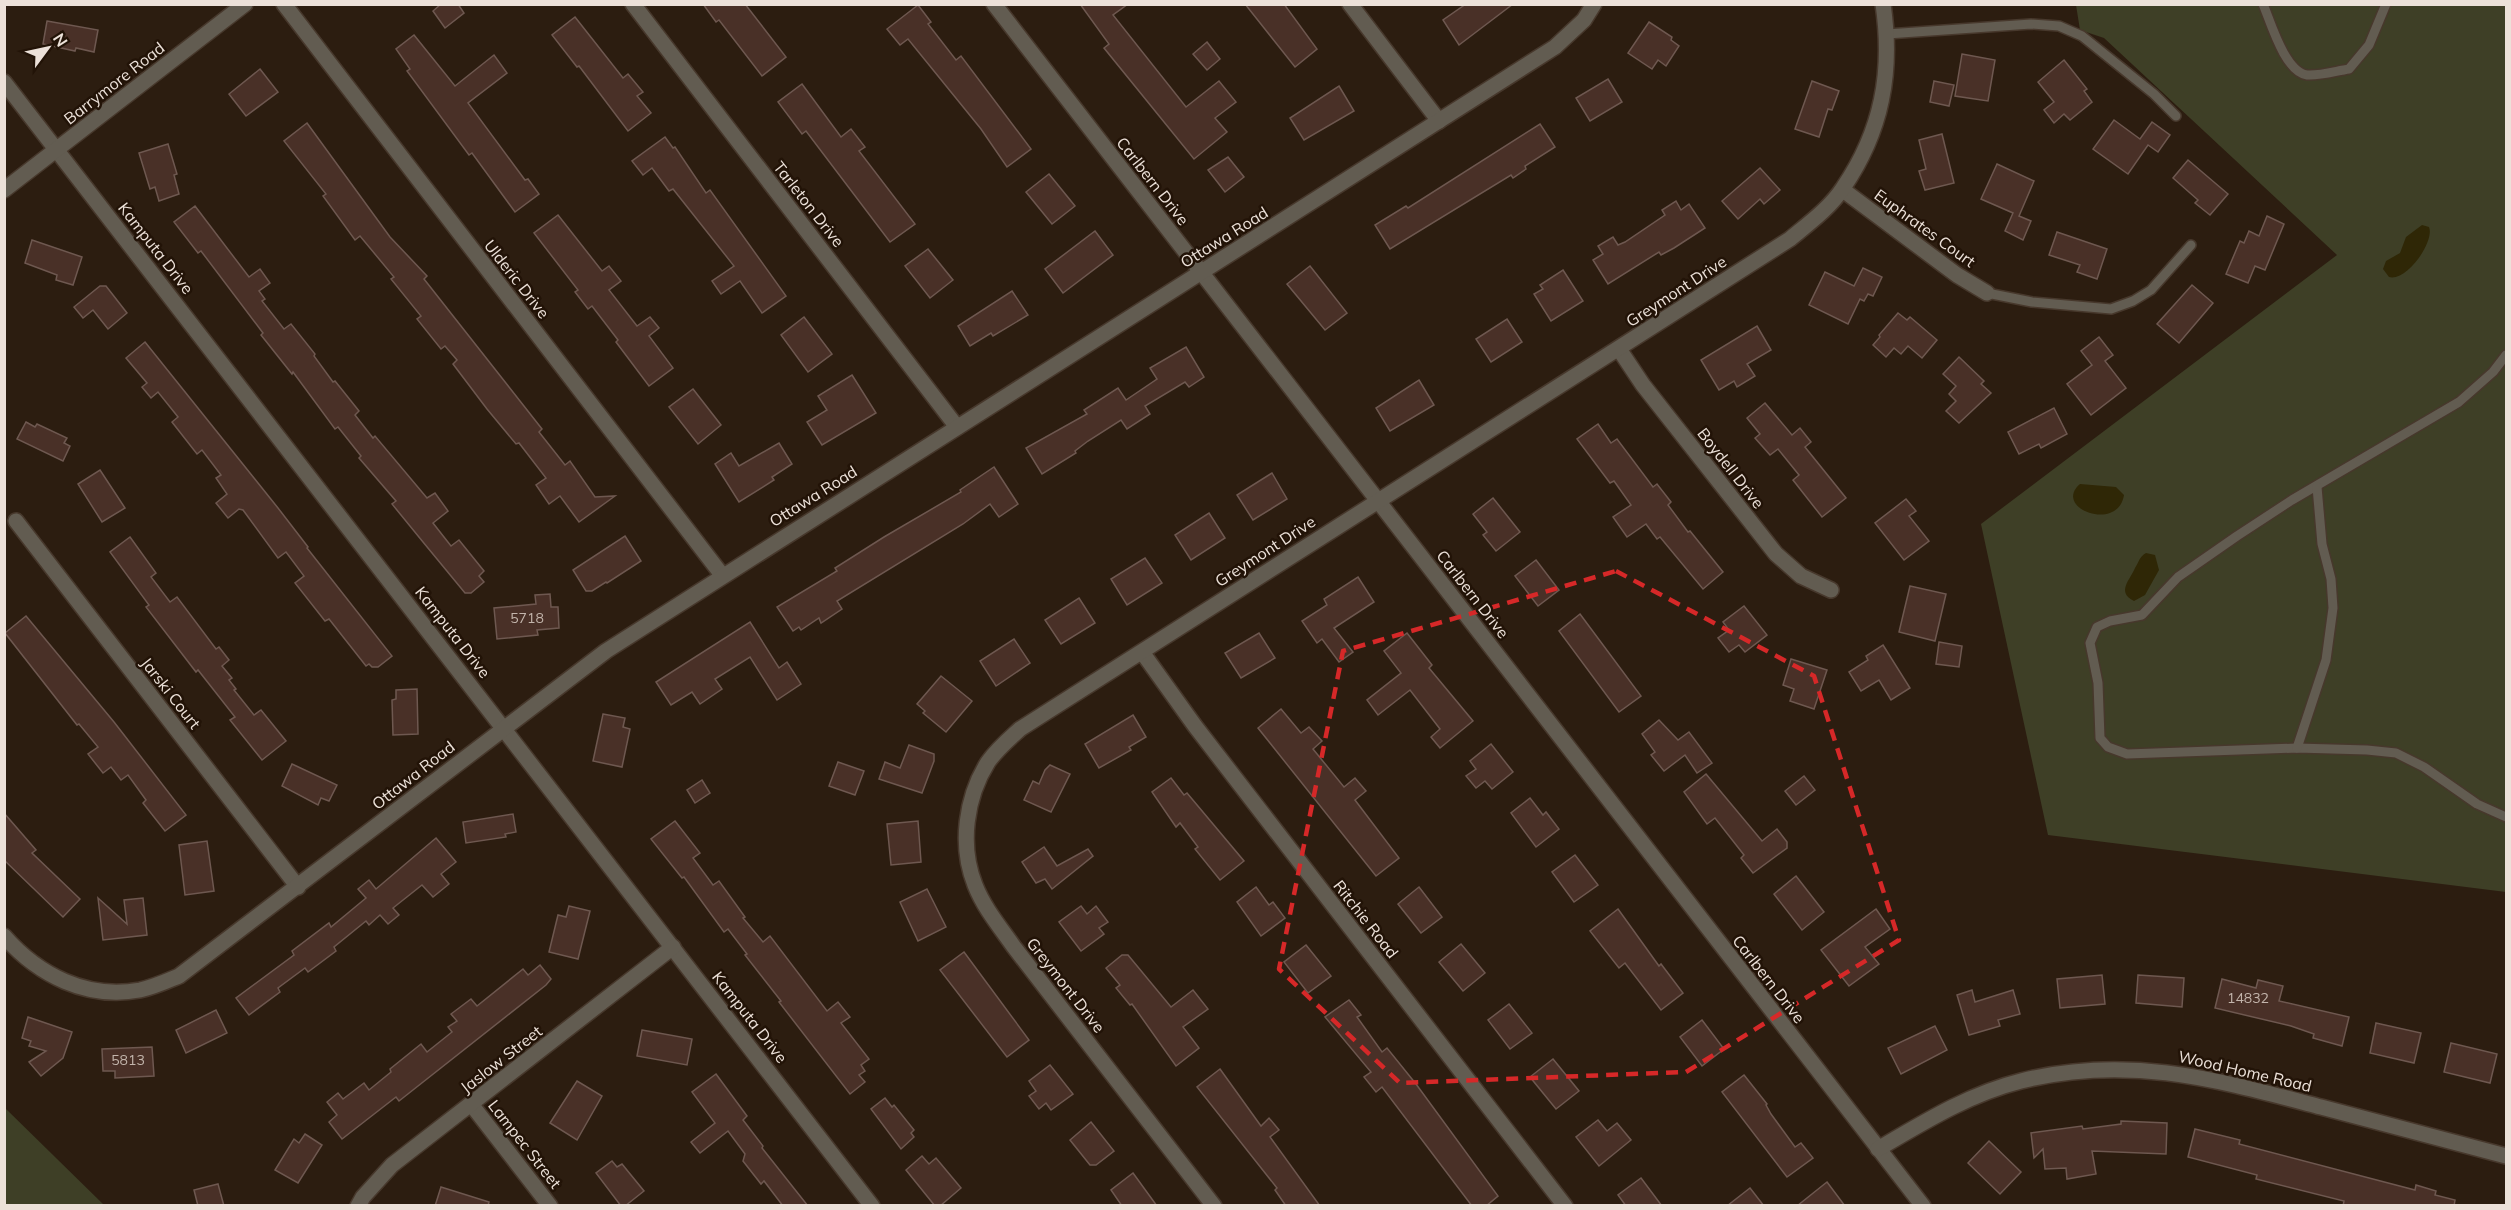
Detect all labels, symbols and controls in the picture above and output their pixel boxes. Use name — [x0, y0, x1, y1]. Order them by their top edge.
north arrow — [18, 18, 78, 78]
text: N — [49, 29, 72, 50]
street label: Barrymore Road — [60, 38, 168, 128]
street label: Carlbern Drive — [1112, 133, 1194, 229]
street label: Tarleton Drive — [769, 157, 849, 251]
street label: Euphrates Court — [1871, 185, 1980, 272]
street label: Kamputa Drive — [114, 198, 198, 298]
street label: Ottawa Road — [1176, 202, 1272, 272]
street label: Ulderic Drive — [480, 236, 554, 322]
street label: Greymont Drive — [1622, 251, 1730, 331]
street label: Boydell Drive — [1693, 424, 1769, 512]
street label: Ottawa Road — [765, 461, 861, 531]
street label: Greymont Drive — [1211, 511, 1319, 591]
street label: Carlbern Drive — [1432, 546, 1514, 642]
street label: Kamputa Drive — [411, 582, 495, 682]
house number: 5718 — [510, 609, 544, 627]
street label: Jarski Court — [137, 653, 205, 733]
street label: Ottawa Road — [368, 736, 458, 814]
street label: Ritchie Road — [1329, 876, 1403, 962]
street label: Carlbern Drive — [1728, 931, 1810, 1027]
street label: Greymont Drive — [1023, 933, 1109, 1037]
street label: Kamputa Drive — [708, 967, 792, 1067]
house number: 14832 — [2227, 989, 2269, 1007]
street label: Jaslow Street — [456, 1021, 546, 1097]
street label: Wood Home Road — [2176, 1046, 2314, 1096]
house number: 5813 — [111, 1051, 145, 1069]
street label: Lampec Street — [484, 1096, 566, 1193]

